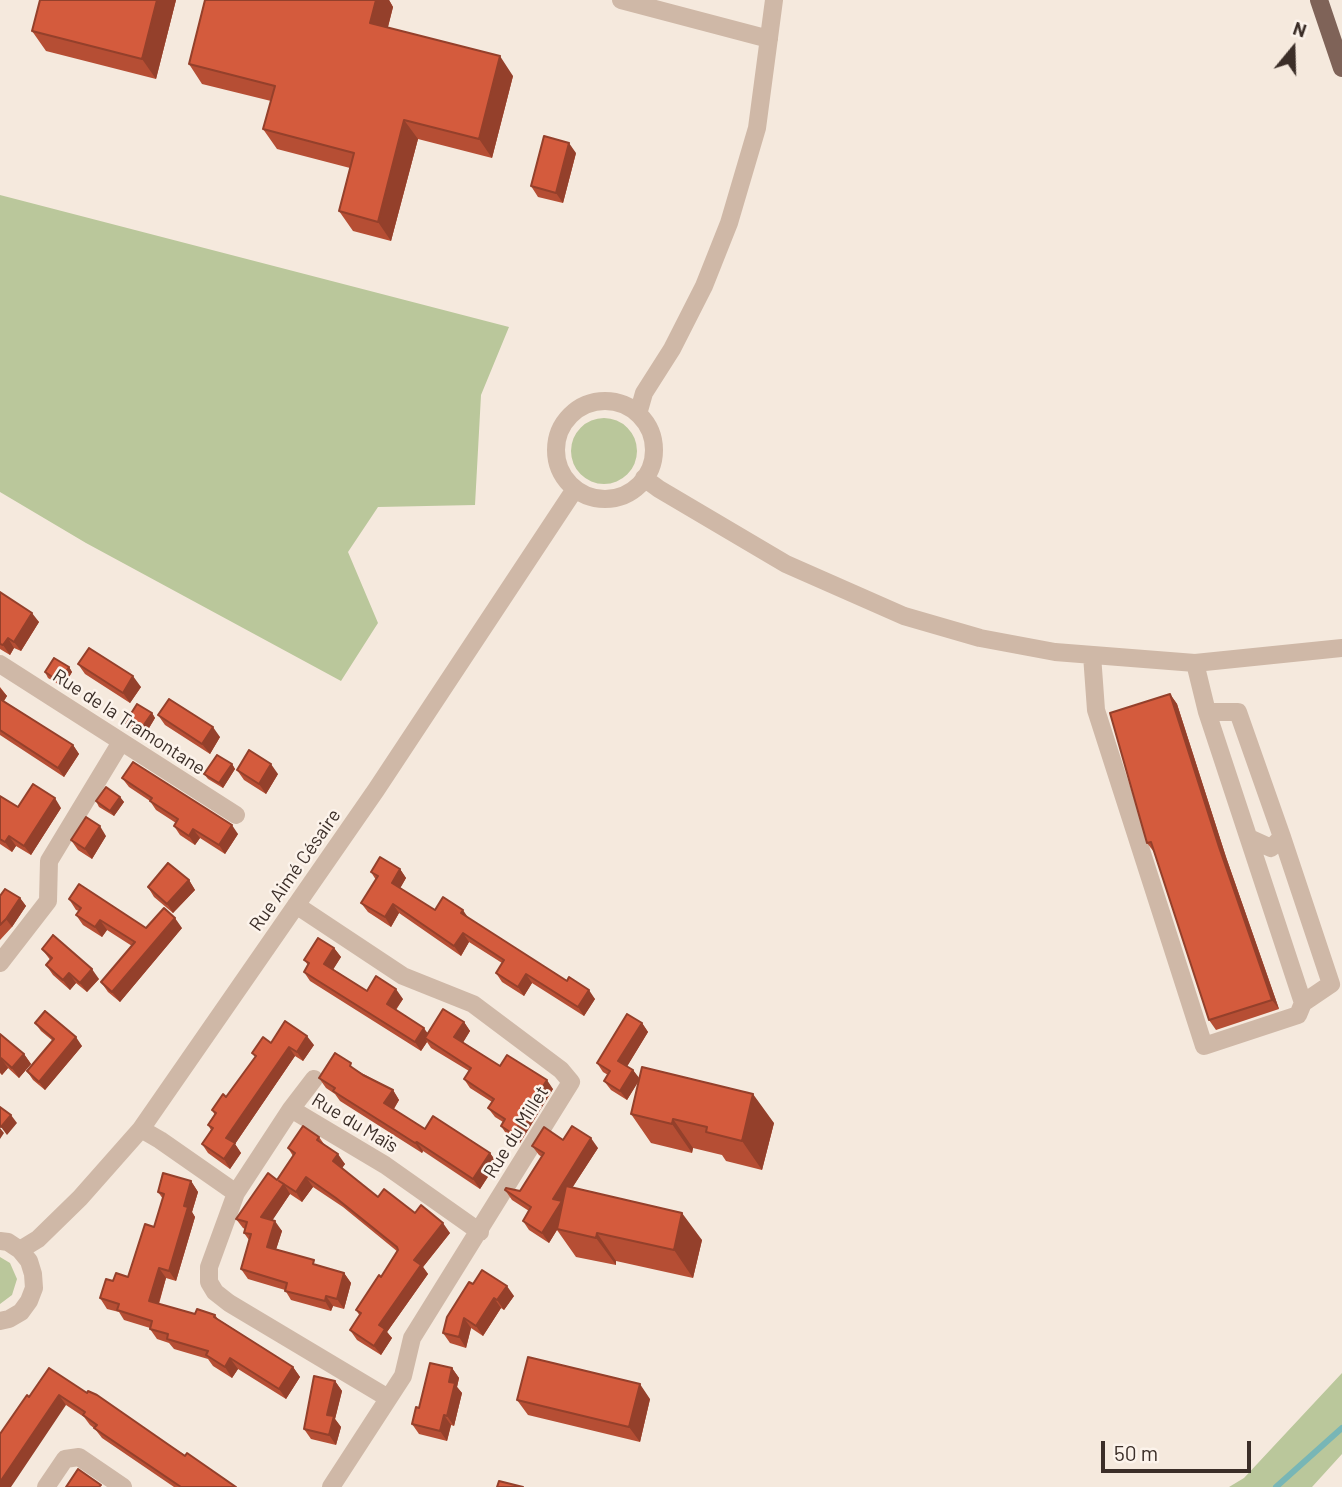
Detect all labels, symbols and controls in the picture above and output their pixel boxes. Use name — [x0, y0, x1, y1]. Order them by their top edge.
north arrow — [1258, 14, 1328, 84]
text: N — [1290, 16, 1310, 42]
street label: Rue de la Tramontane — [48, 664, 210, 780]
street label: Rue Aimé Césaire — [244, 805, 346, 935]
street label: Rue du Millet — [479, 1082, 553, 1182]
street label: Rue du Maïs — [308, 1088, 402, 1158]
scale bar — [1104, 1428, 1254, 1472]
text: 50 m — [1114, 1440, 1158, 1465]

